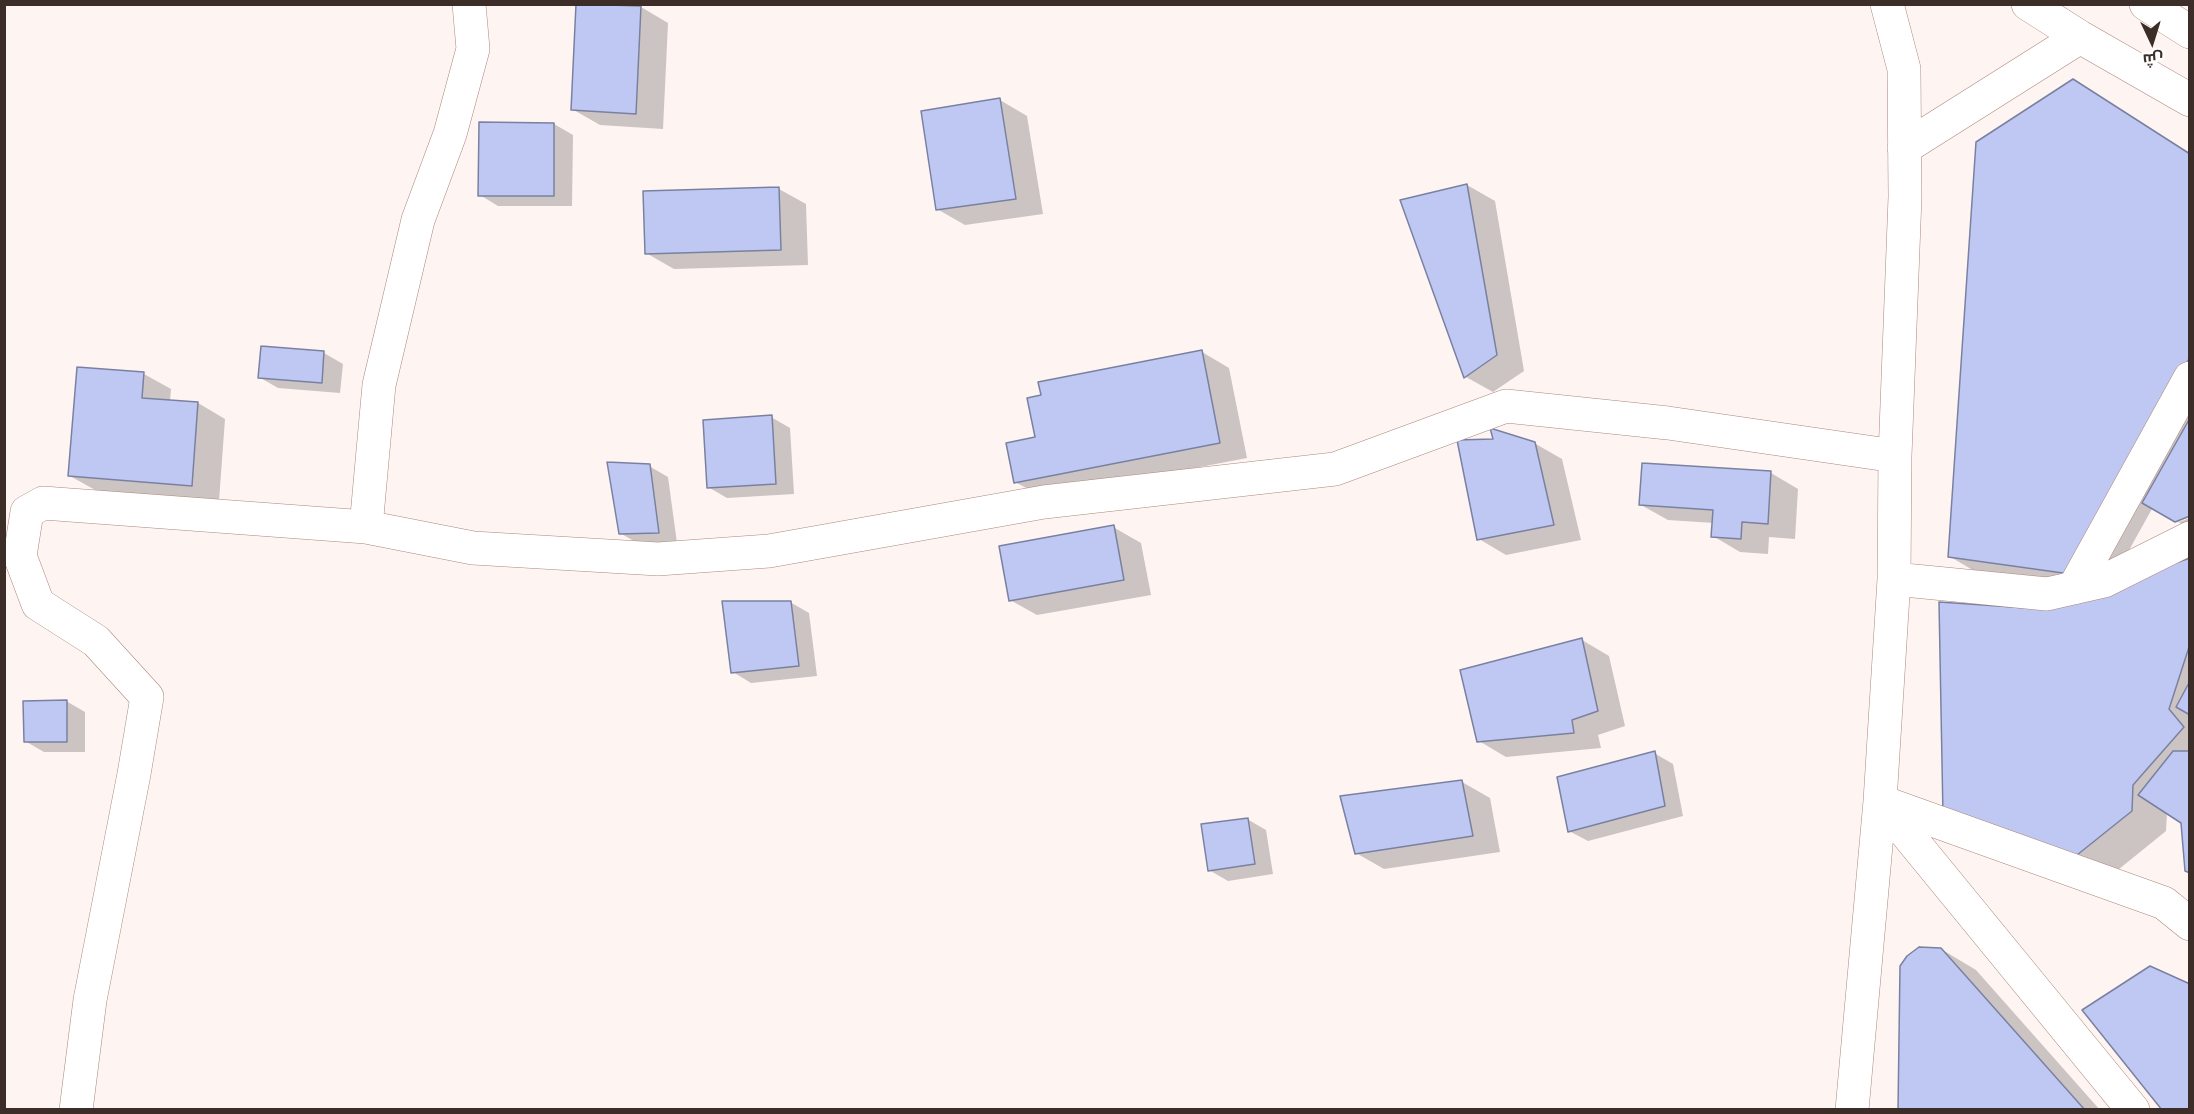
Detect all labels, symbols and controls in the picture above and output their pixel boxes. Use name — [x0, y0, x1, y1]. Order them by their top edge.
north arrow — [2122, 12, 2182, 72]
text: ش — [2142, 50, 2164, 70]

